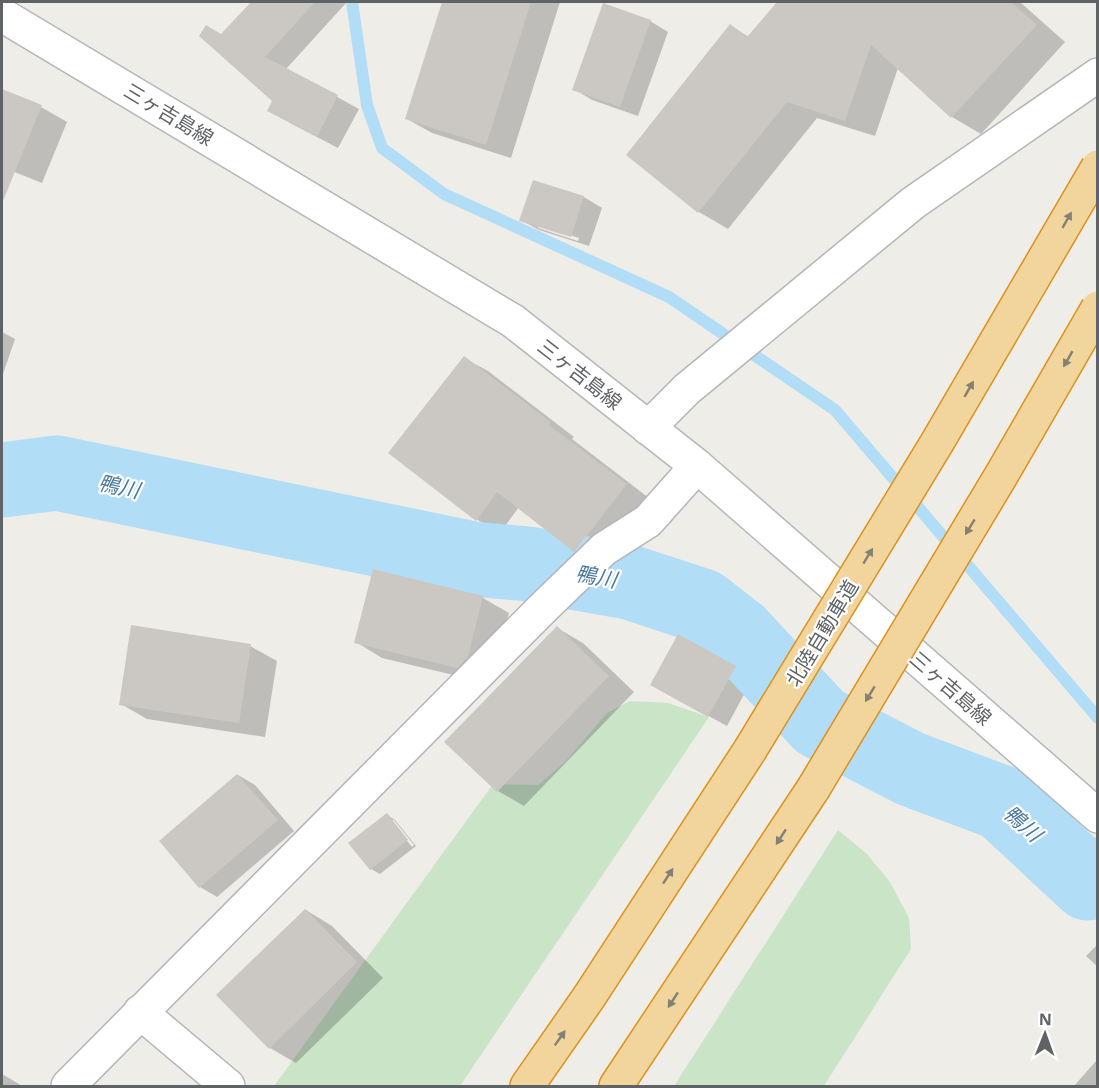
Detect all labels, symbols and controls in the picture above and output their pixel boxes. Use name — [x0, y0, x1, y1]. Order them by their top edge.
street label: 三ヶ吉島線 — [119, 77, 219, 151]
one-way arrow — [1061, 212, 1072, 228]
street label: 三ヶ吉島線 — [532, 333, 628, 415]
one-way arrow — [1063, 351, 1074, 367]
one-way arrow — [963, 381, 974, 397]
water label: 鴨川 — [96, 468, 144, 504]
one-way arrow — [965, 519, 976, 535]
one-way arrow — [863, 548, 874, 564]
water label: 鴨川 — [573, 559, 621, 594]
street label: 北陸自動車道 — [780, 575, 864, 691]
street label: 三ヶ吉島線 — [904, 645, 998, 731]
one-way arrow — [864, 686, 875, 702]
water label: 鴨川 — [998, 799, 1049, 849]
one-way arrow — [775, 829, 786, 846]
one-way arrow — [662, 868, 673, 884]
one-way arrow — [668, 992, 679, 1008]
north arrow — [1015, 1004, 1075, 1064]
text: N — [1039, 1008, 1052, 1030]
one-way arrow — [554, 1031, 566, 1047]

